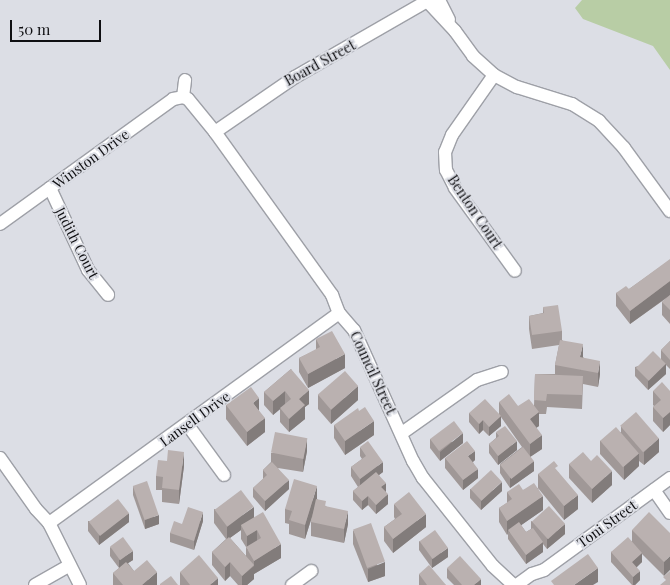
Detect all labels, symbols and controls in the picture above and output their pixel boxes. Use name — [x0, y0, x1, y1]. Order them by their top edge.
scale bar — [12, 10, 104, 42]
text: 50 m — [18, 19, 50, 39]
street label: Board Street — [282, 37, 358, 89]
street label: Winston Drive — [50, 126, 132, 192]
street label: Benton Court — [444, 172, 506, 252]
street label: Judith Court — [52, 204, 102, 282]
street label: Council Street — [346, 329, 400, 417]
street label: Lansell Drive — [157, 388, 233, 450]
street label: Toni Street — [574, 497, 640, 551]

